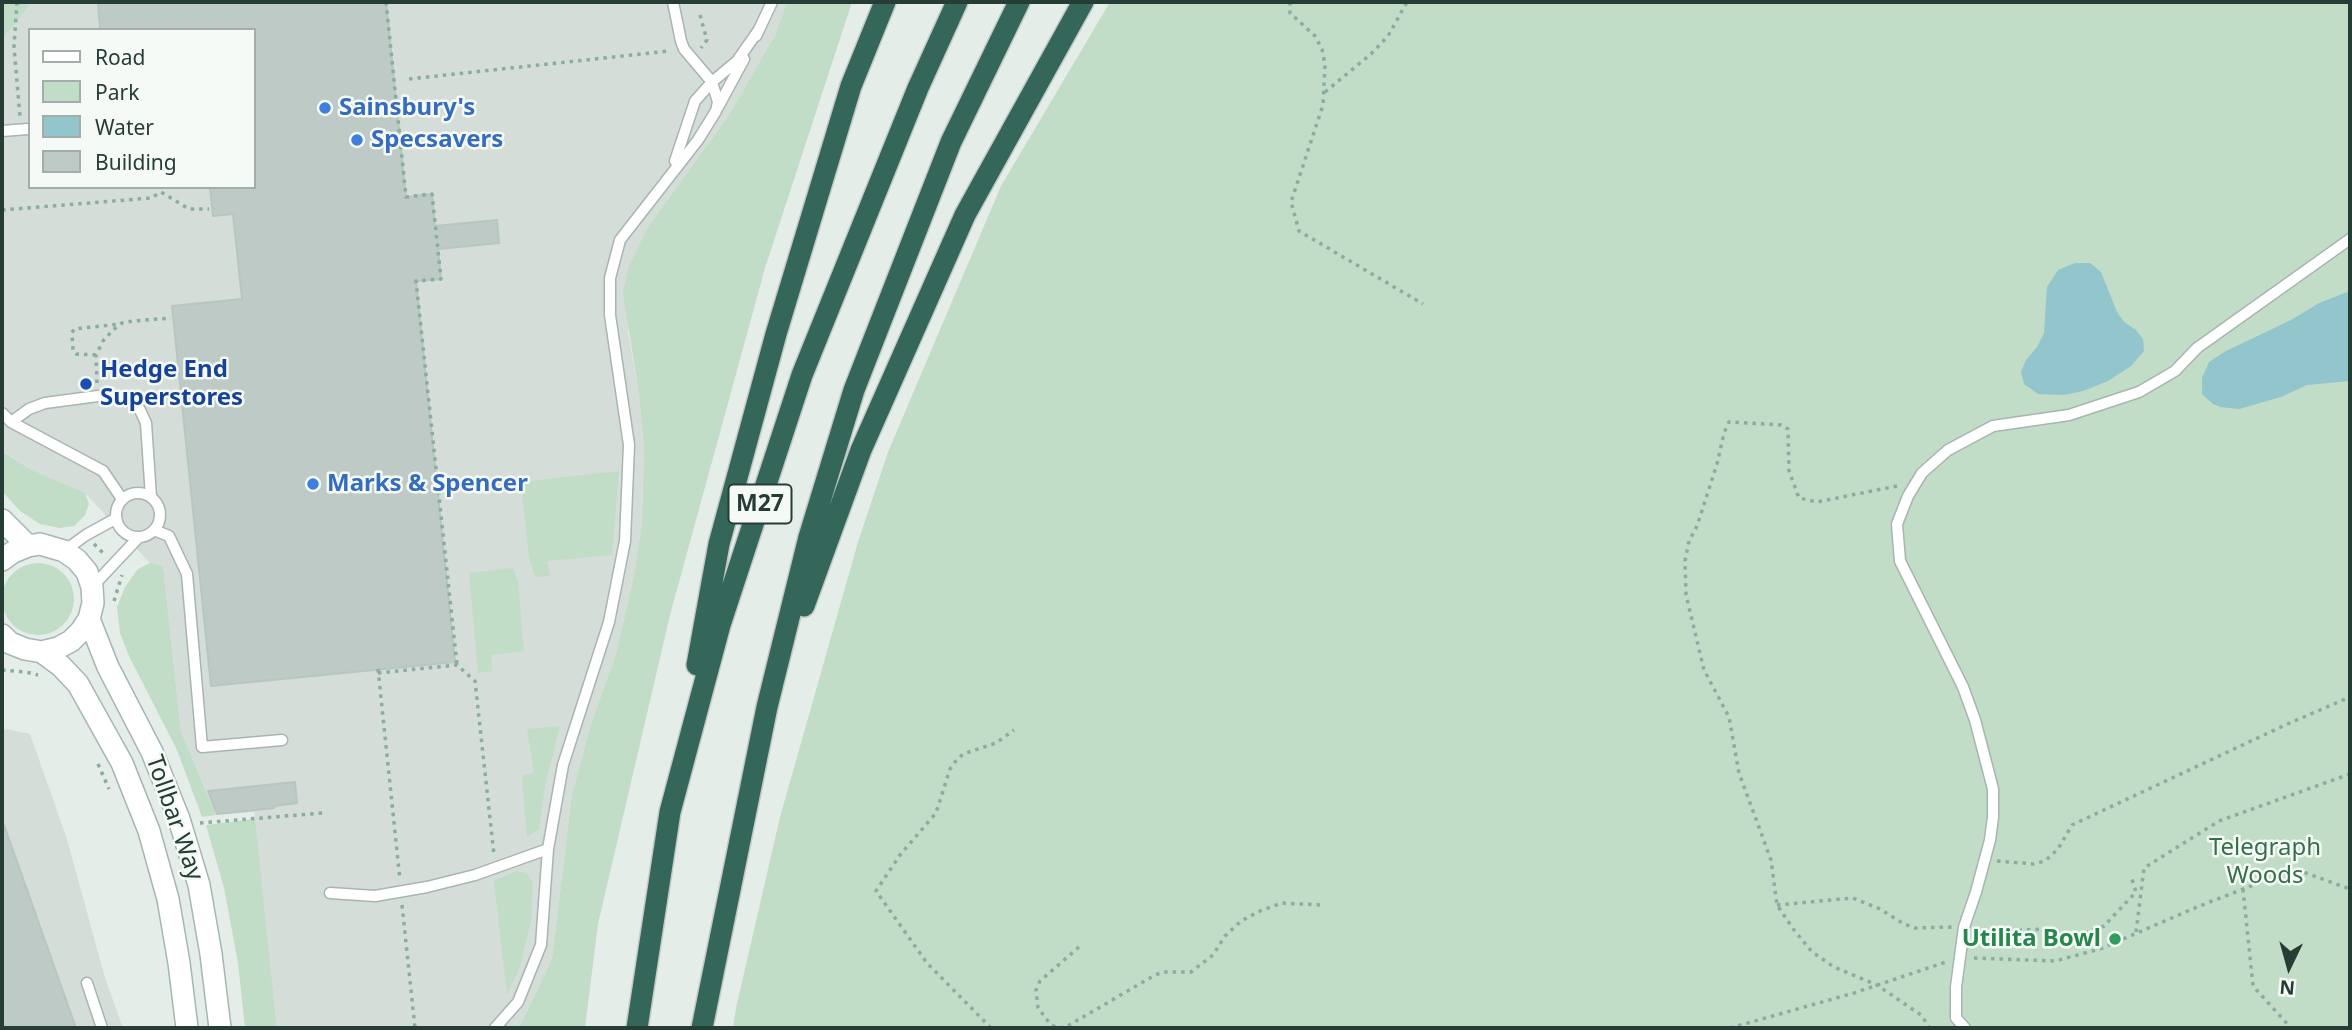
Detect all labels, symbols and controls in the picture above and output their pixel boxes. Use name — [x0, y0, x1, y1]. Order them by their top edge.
legend — [28, 28, 256, 189]
text: Road — [95, 43, 145, 71]
text: Park — [95, 78, 139, 106]
place label: Sainsbury's — [339, 94, 475, 122]
marker: Sainsbury's — [317, 100, 333, 116]
text: Water — [95, 113, 154, 141]
place label: Specsavers — [371, 126, 503, 154]
marker: Specsavers — [349, 132, 365, 148]
text: Building — [95, 148, 177, 176]
place label: Hedge End Superstores — [100, 356, 243, 412]
marker: Hedge End Superstores — [78, 376, 94, 392]
place label: Marks & Spencer — [327, 470, 528, 498]
marker: Marks & Spencer — [305, 476, 321, 492]
road number: M27 — [728, 484, 792, 524]
street label: Tollbar Way — [139, 752, 209, 884]
park label: Telegraph Woods — [2209, 834, 2321, 890]
place label: Utilita Bowl — [1962, 925, 2101, 953]
marker: Utilita Bowl — [2107, 931, 2123, 947]
north arrow — [2254, 932, 2324, 1002]
text: N — [2278, 974, 2296, 1002]

